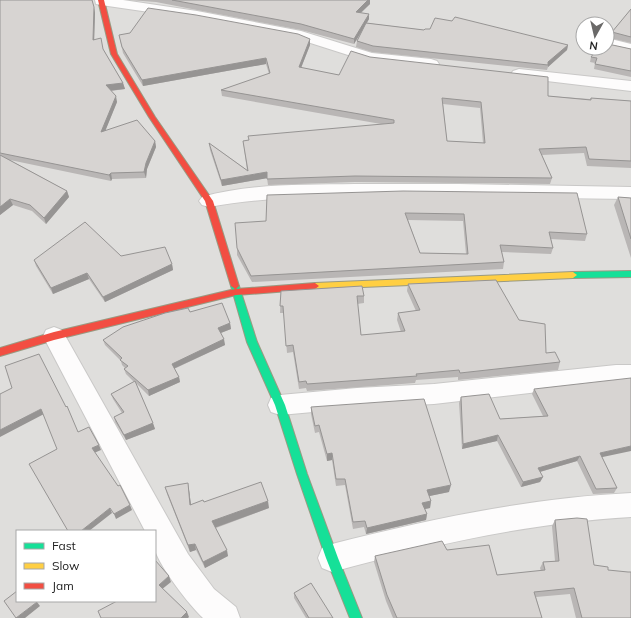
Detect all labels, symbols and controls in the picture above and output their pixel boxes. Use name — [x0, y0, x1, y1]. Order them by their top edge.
north arrow — [575, 16, 615, 56]
text: N — [589, 38, 599, 53]
legend — [16, 530, 156, 602]
text: Fast — [52, 538, 76, 553]
text: Slow — [52, 558, 80, 573]
text: Jam — [52, 578, 74, 593]

